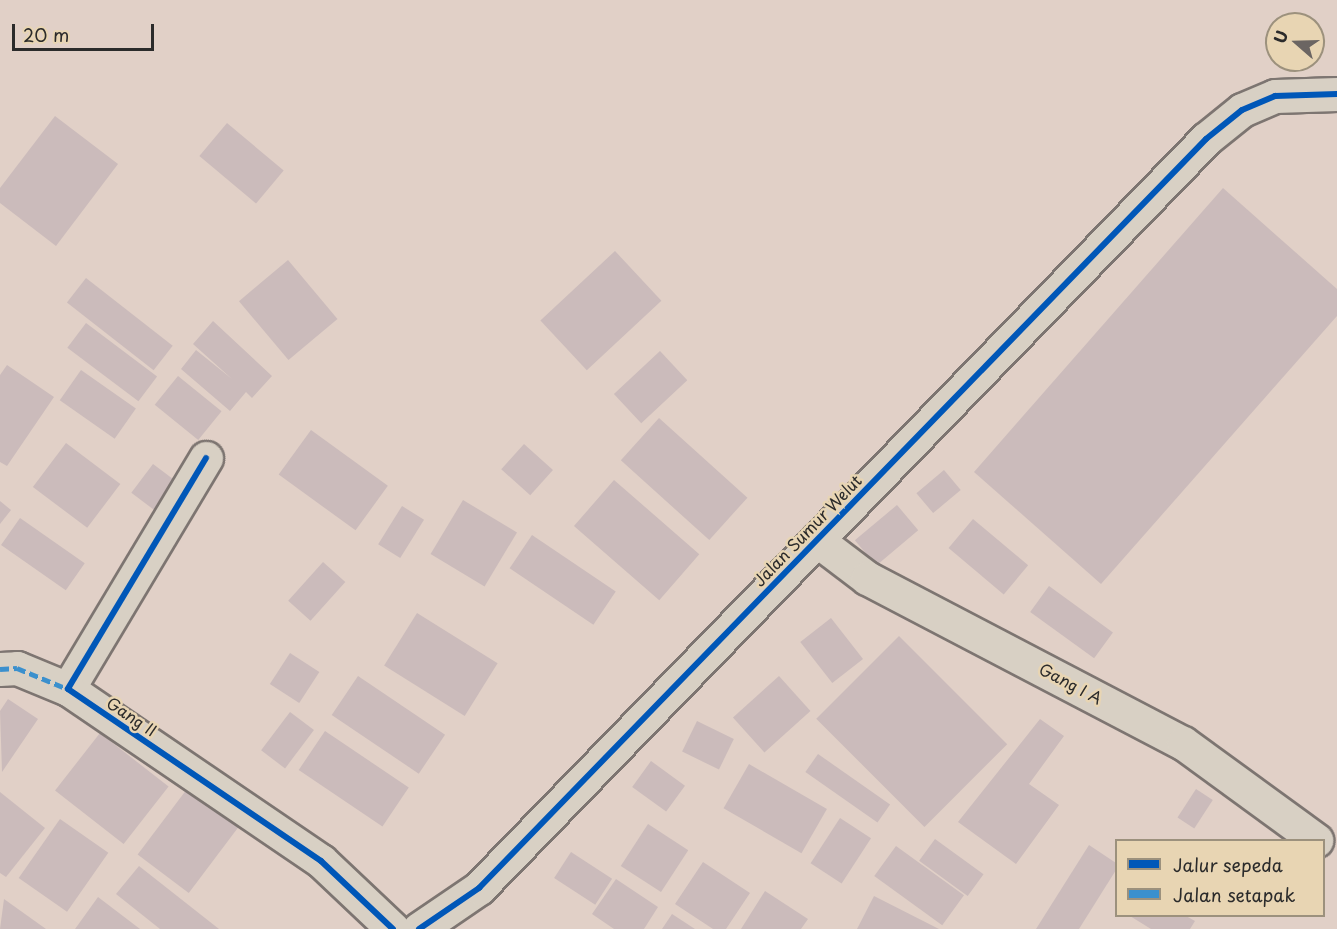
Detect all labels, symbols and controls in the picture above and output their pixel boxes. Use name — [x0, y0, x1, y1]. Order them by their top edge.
scale bar — [15, 12, 158, 50]
north arrow — [1265, 12, 1325, 72]
text: 20 m — [23, 21, 69, 48]
text: U — [1267, 27, 1293, 46]
street label: Jalan Sumur Welut — [748, 470, 866, 590]
street label: Gang I A — [1036, 658, 1106, 708]
street label: Gang II — [103, 692, 161, 740]
legend — [1115, 839, 1325, 917]
text: Jalur sepeda — [1173, 851, 1283, 878]
text: Jalan setapak — [1173, 881, 1295, 908]

